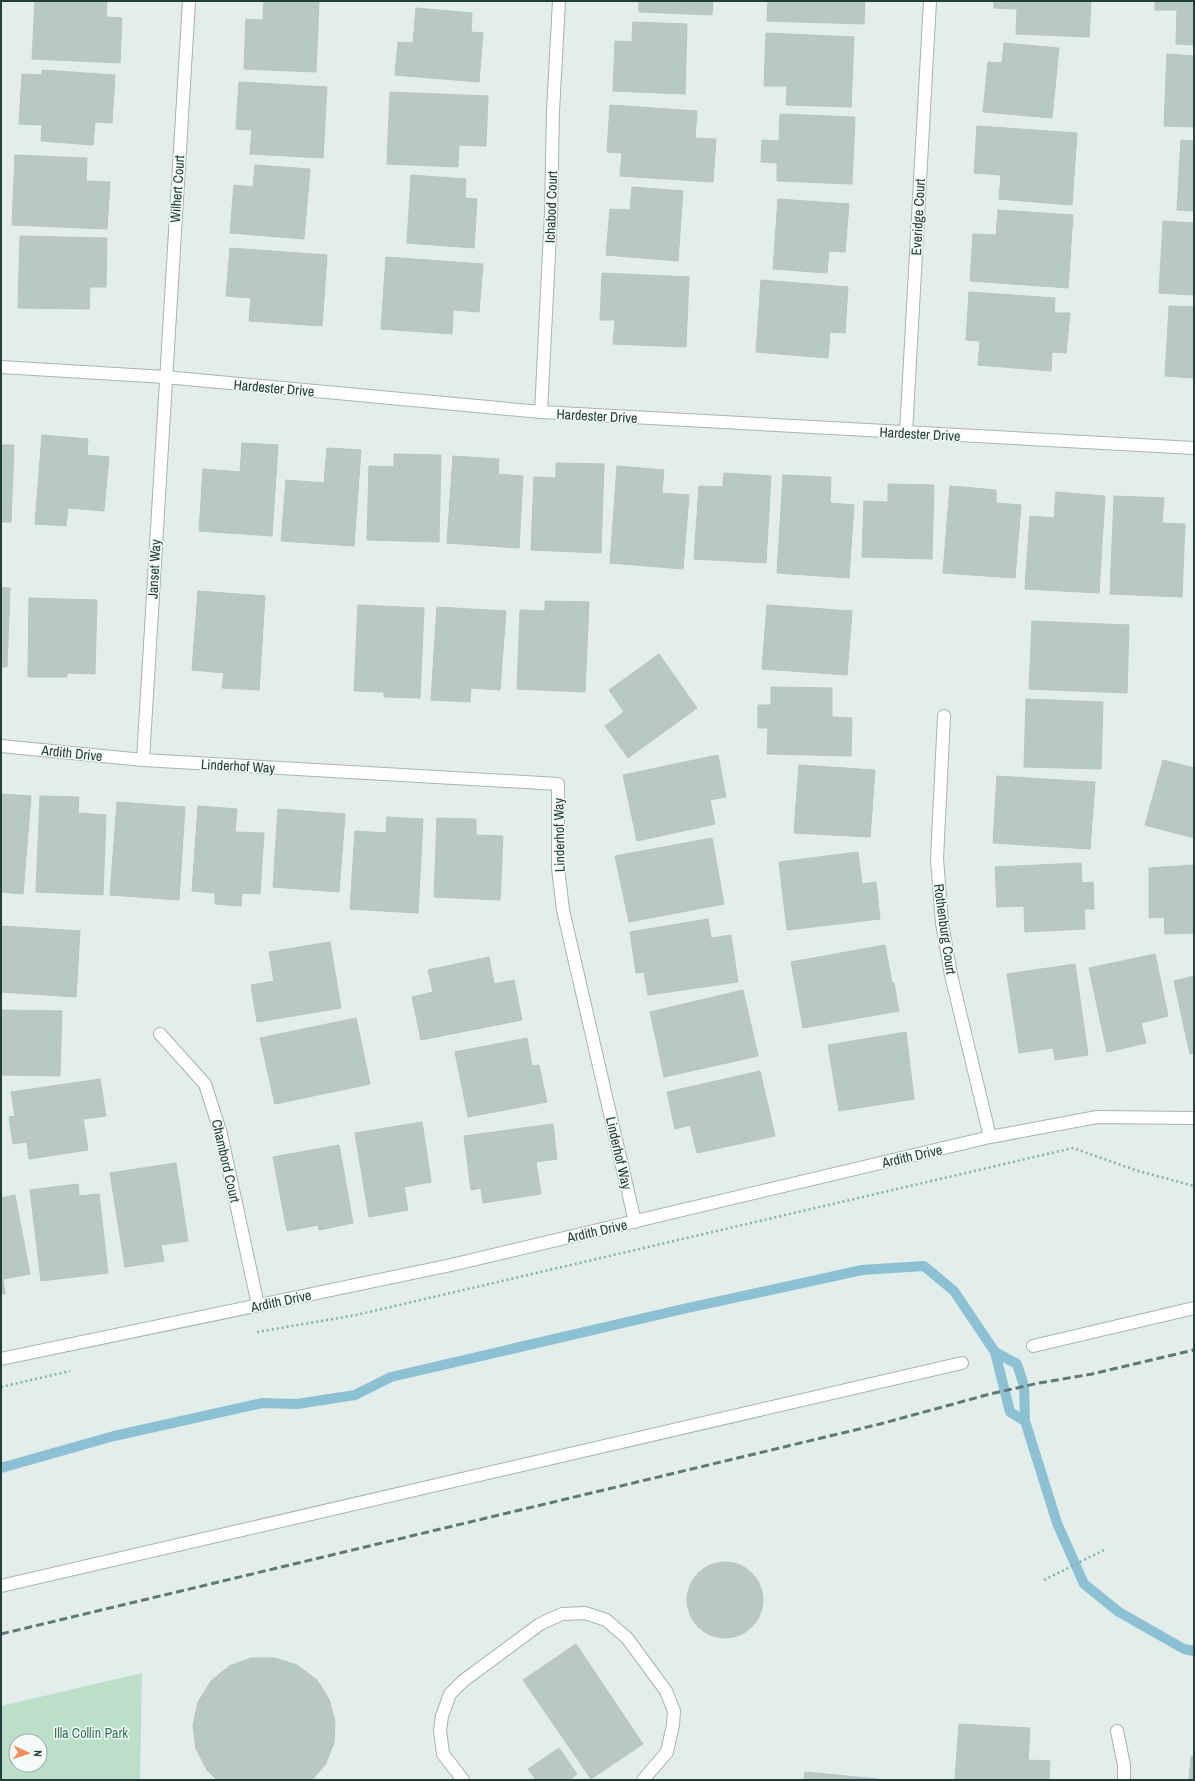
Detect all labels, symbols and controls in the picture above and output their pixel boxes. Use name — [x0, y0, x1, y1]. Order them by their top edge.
street label: Wilhert Court — [166, 155, 188, 223]
street label: Ichabod Court — [541, 171, 561, 243]
street label: Everidge Court — [907, 178, 929, 256]
street label: Hardester Drive — [233, 376, 315, 400]
street label: Hardester Drive — [556, 405, 638, 427]
street label: Hardester Drive — [879, 423, 961, 445]
street label: Janset Way — [143, 539, 165, 599]
street label: Ardith Drive — [40, 741, 103, 765]
street label: Linderhof Way — [200, 755, 276, 777]
street label: Linderhof Way — [549, 797, 569, 872]
street label: Rothenburg Court — [930, 883, 960, 975]
street label: Linderhof Way — [602, 1115, 636, 1191]
street label: Chambord Court — [208, 1118, 244, 1204]
street label: Ardith Drive — [879, 1140, 944, 1172]
street label: Ardith Drive — [564, 1215, 629, 1247]
street label: Ardith Drive — [248, 1286, 313, 1316]
park label: Illa Collin Park — [54, 1724, 128, 1742]
north arrow — [8, 1733, 48, 1773]
text: N — [31, 1750, 45, 1757]

